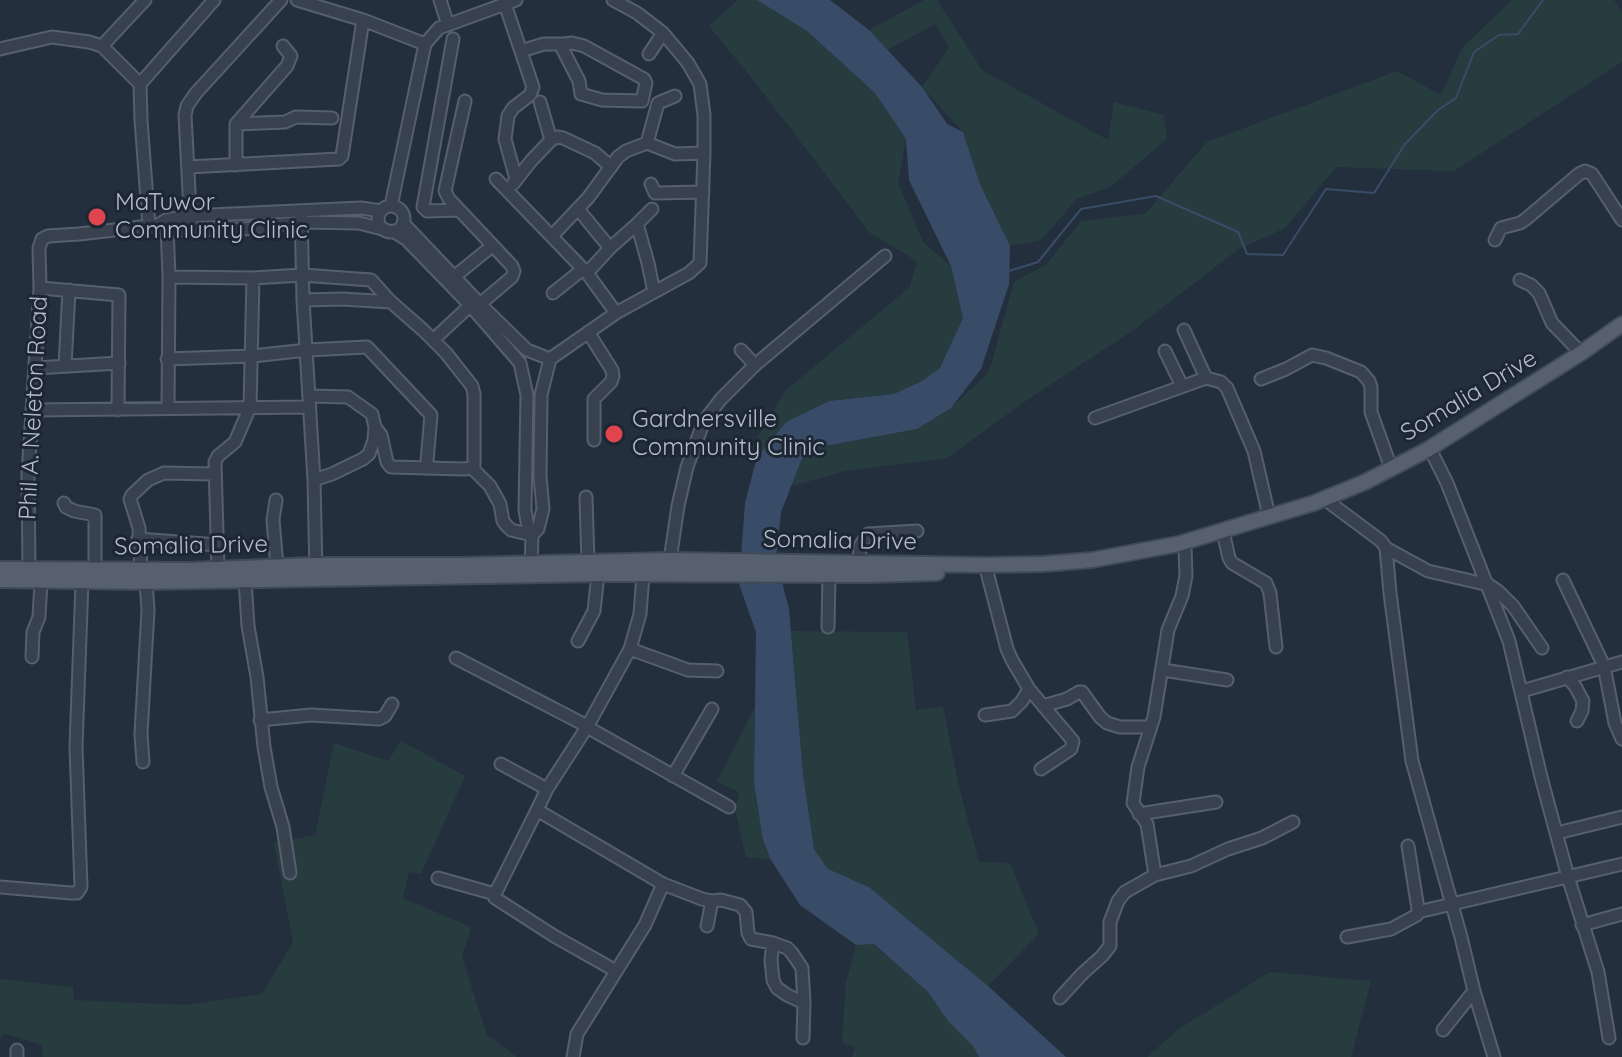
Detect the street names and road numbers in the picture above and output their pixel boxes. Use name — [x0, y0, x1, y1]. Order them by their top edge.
street label: Phil A. Neleton Road — [14, 295, 54, 521]
street label: Somalia Drive — [1396, 344, 1542, 448]
street label: Somalia Drive — [763, 525, 917, 557]
street label: Somalia Drive — [114, 530, 268, 562]

